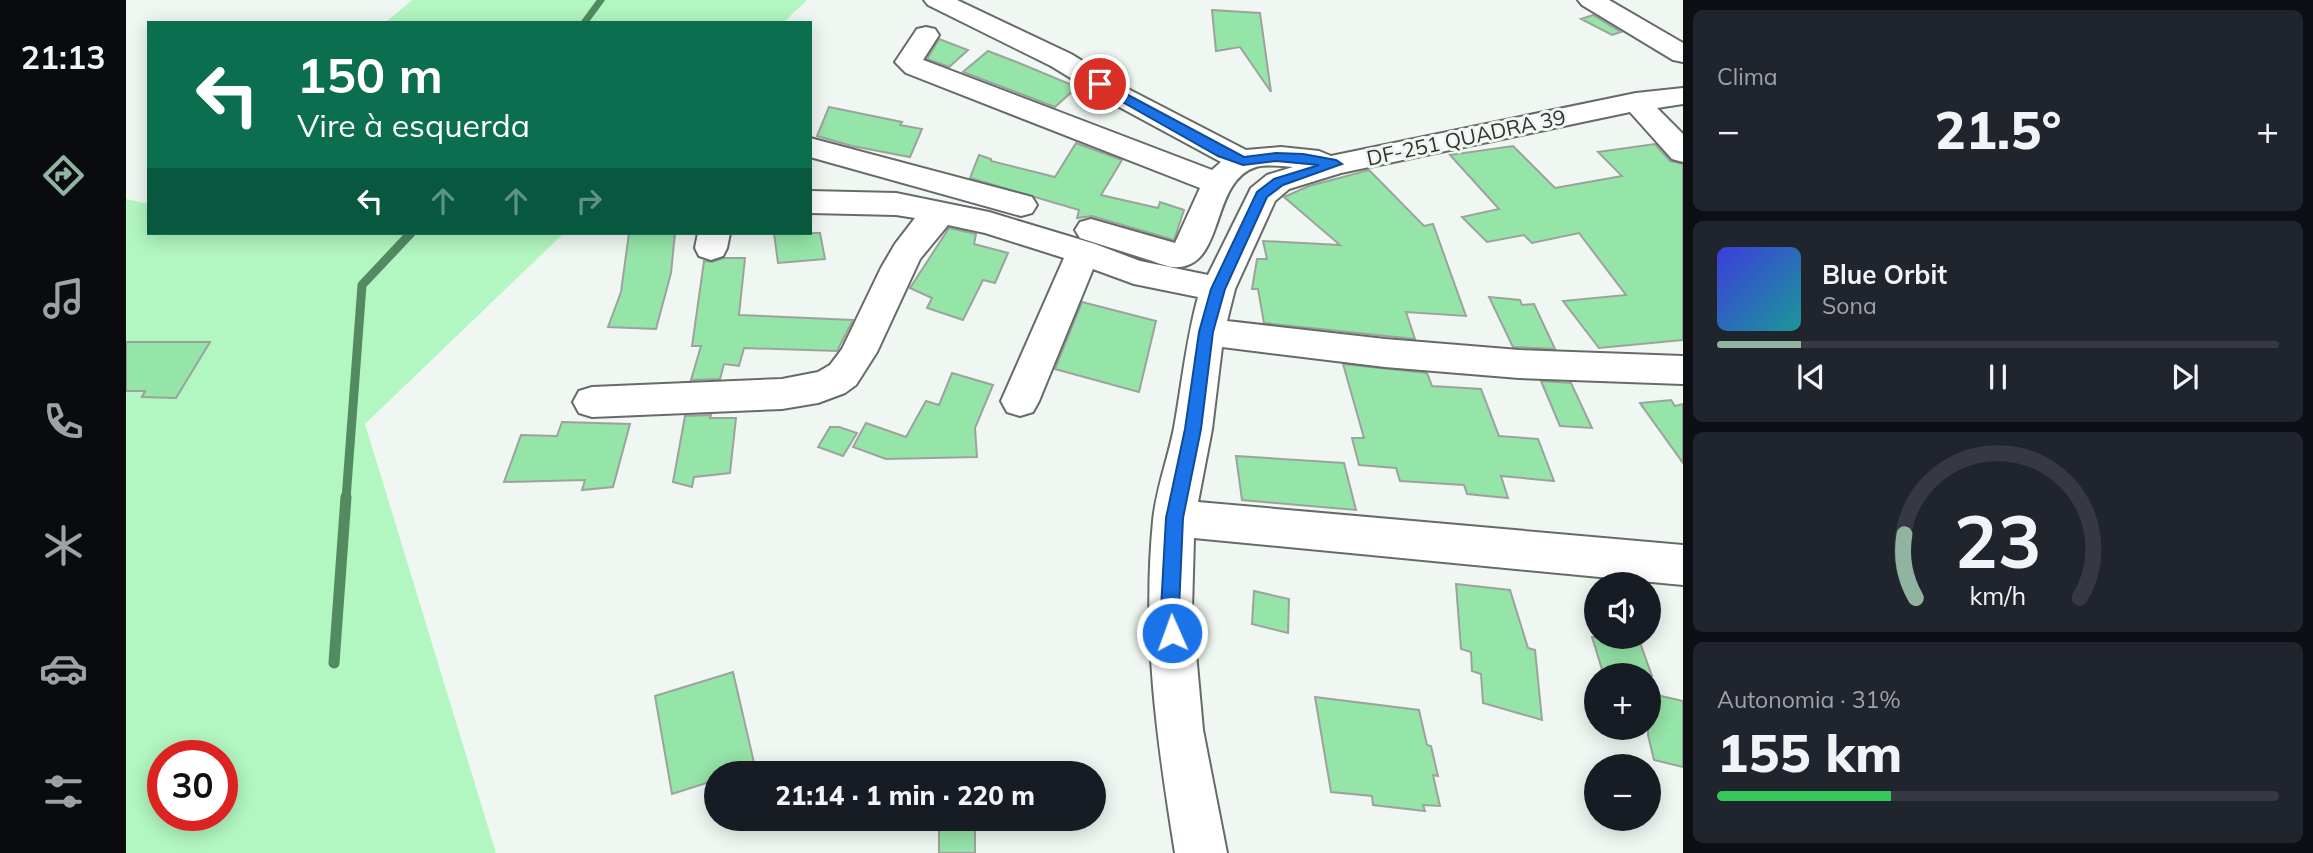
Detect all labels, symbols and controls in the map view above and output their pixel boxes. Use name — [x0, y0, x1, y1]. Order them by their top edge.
text: 21:13 — [21, 37, 105, 77]
text: 150 m — [297, 44, 443, 105]
icon: left — [182, 49, 273, 140]
pin — [1070, 54, 1130, 114]
text: Clima — [1717, 62, 1778, 91]
icon: arrive — [1081, 65, 1119, 103]
text: 21.5° — [1934, 97, 2062, 162]
street label: DF-251 QUADRA 39 — [1364, 103, 1568, 171]
text: Vire à esquerda — [297, 105, 530, 145]
text: − — [1717, 106, 1740, 154]
text: + — [2256, 106, 2279, 154]
icon: directions — [39, 151, 88, 200]
icon: left — [351, 182, 389, 220]
icon: ahead — [424, 182, 462, 220]
icon: ahead — [497, 182, 535, 220]
icon: right — [570, 182, 608, 220]
text: Blue Orbit — [1822, 258, 1947, 291]
icon: music — [39, 274, 88, 323]
text: Sona — [1822, 291, 1877, 320]
icon: previous — [1792, 358, 1830, 396]
icon: pause — [1979, 358, 2017, 396]
icon: next — [2166, 358, 2204, 396]
icon: phone — [39, 397, 88, 446]
text: 23 — [1954, 495, 2042, 586]
icon: climate — [39, 521, 88, 570]
map controls — [1584, 572, 1661, 831]
button: sound — [1584, 572, 1661, 649]
text: km/h — [1970, 580, 2026, 611]
position arrow — [1135, 596, 1209, 670]
icon: car — [39, 644, 88, 693]
button: + — [1584, 663, 1661, 740]
text: Autonomia · 31% — [1717, 685, 1901, 714]
text: 155 km — [1717, 720, 1902, 785]
speed limit sign: 30 — [147, 740, 238, 831]
button: − — [1584, 754, 1661, 831]
icon: filters — [39, 767, 88, 816]
text: 21:14 · 1 min · 220 m — [775, 779, 1035, 812]

